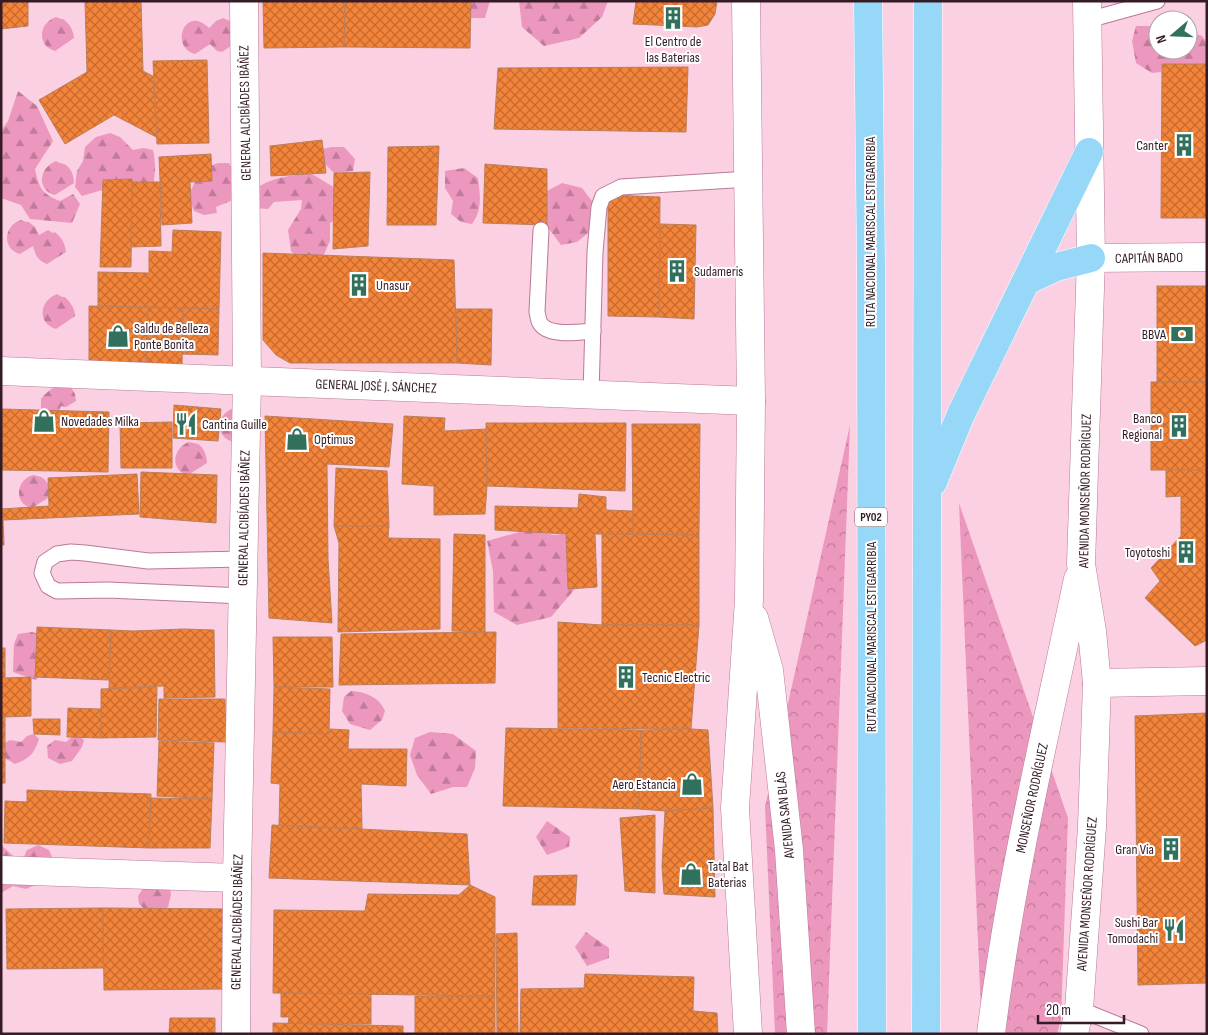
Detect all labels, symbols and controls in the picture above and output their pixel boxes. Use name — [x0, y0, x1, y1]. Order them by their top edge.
building icon: El Centro de las Baterias — [660, 5, 686, 31]
north arrow — [1148, 10, 1198, 60]
place label: El Centro de las Baterias — [645, 33, 701, 66]
text: N — [1152, 33, 1170, 45]
street label: GENERAL ALCIBÍADES IBÁÑEZ — [235, 45, 255, 181]
building icon: Canter — [1171, 132, 1197, 158]
street label: RUTA NACIONAL MARISCAL ESTIGARRIBIA — [862, 136, 879, 327]
place label: Canter — [1136, 137, 1168, 154]
street label: CAPITÁN BADO — [1115, 249, 1183, 267]
building icon: Sudameris — [664, 258, 690, 284]
place label: Sudameris — [694, 263, 743, 280]
building icon: Unasur — [346, 272, 372, 298]
place label: Unasur — [376, 277, 409, 294]
place label: Saldu de Belleza Ponte Bonita — [134, 320, 209, 353]
bank icon: BBVA — [1169, 321, 1195, 347]
shop icon: Saldu de Belleza Ponte Bonita — [105, 323, 131, 349]
place label: BBVA — [1142, 326, 1167, 343]
street label: GENERAL JOSÉ J. SÁNCHEZ — [315, 375, 437, 397]
shop icon: Novedades Milka — [31, 408, 57, 434]
place label: Banco Regional — [1122, 410, 1162, 443]
restaurant icon: Cantina Guille — [173, 411, 199, 437]
place label: Novedades Milka — [61, 413, 139, 430]
street label: AVENIDA MONSEÑOR RODRÍGUEZ — [1075, 413, 1095, 569]
building icon: Banco Regional — [1166, 413, 1192, 439]
place label: Cantina Guille — [202, 416, 267, 433]
shop icon: Optimus — [284, 426, 310, 452]
place label: Optimus — [314, 431, 353, 448]
street label: GENERAL ALCIBÍADES IBÁÑEZ — [234, 450, 254, 586]
road number: PY02 — [855, 508, 887, 526]
building icon: Toyotoshi — [1173, 539, 1199, 565]
street label: RUTA NACIONAL MARISCAL ESTIGARRIBIA — [863, 541, 880, 732]
place label: Toyotoshi — [1125, 544, 1170, 561]
building icon: Tecnic Electric — [613, 664, 639, 690]
place label: Tecnic Electric — [642, 669, 710, 686]
street label: MONSEÑOR RODRÍGUEZ — [1012, 741, 1052, 854]
shop icon: Aero Estancia — [679, 771, 705, 797]
street label: AVENIDA SAN BLÁS — [772, 771, 798, 860]
place label: Aero Estancia — [611, 776, 676, 793]
street label: AVENIDA MONSEÑOR RODRÍGUEZ — [1073, 816, 1101, 973]
building icon: Gran Via — [1158, 836, 1184, 862]
place label: Gran Via — [1115, 841, 1154, 858]
street label: GENERAL ALCIBÍADES IBÁÑEZ — [227, 854, 247, 990]
place label: Tatal Bat Baterias — [708, 858, 749, 891]
shop icon: Tatal Bat Baterias — [678, 861, 704, 887]
place label: Sushi Bar Tomodachi — [1107, 914, 1158, 947]
restaurant icon: Sushi Bar Tomodachi — [1161, 917, 1187, 943]
scale bar — [1038, 992, 1124, 1024]
text: 20 m — [1046, 1001, 1071, 1020]

